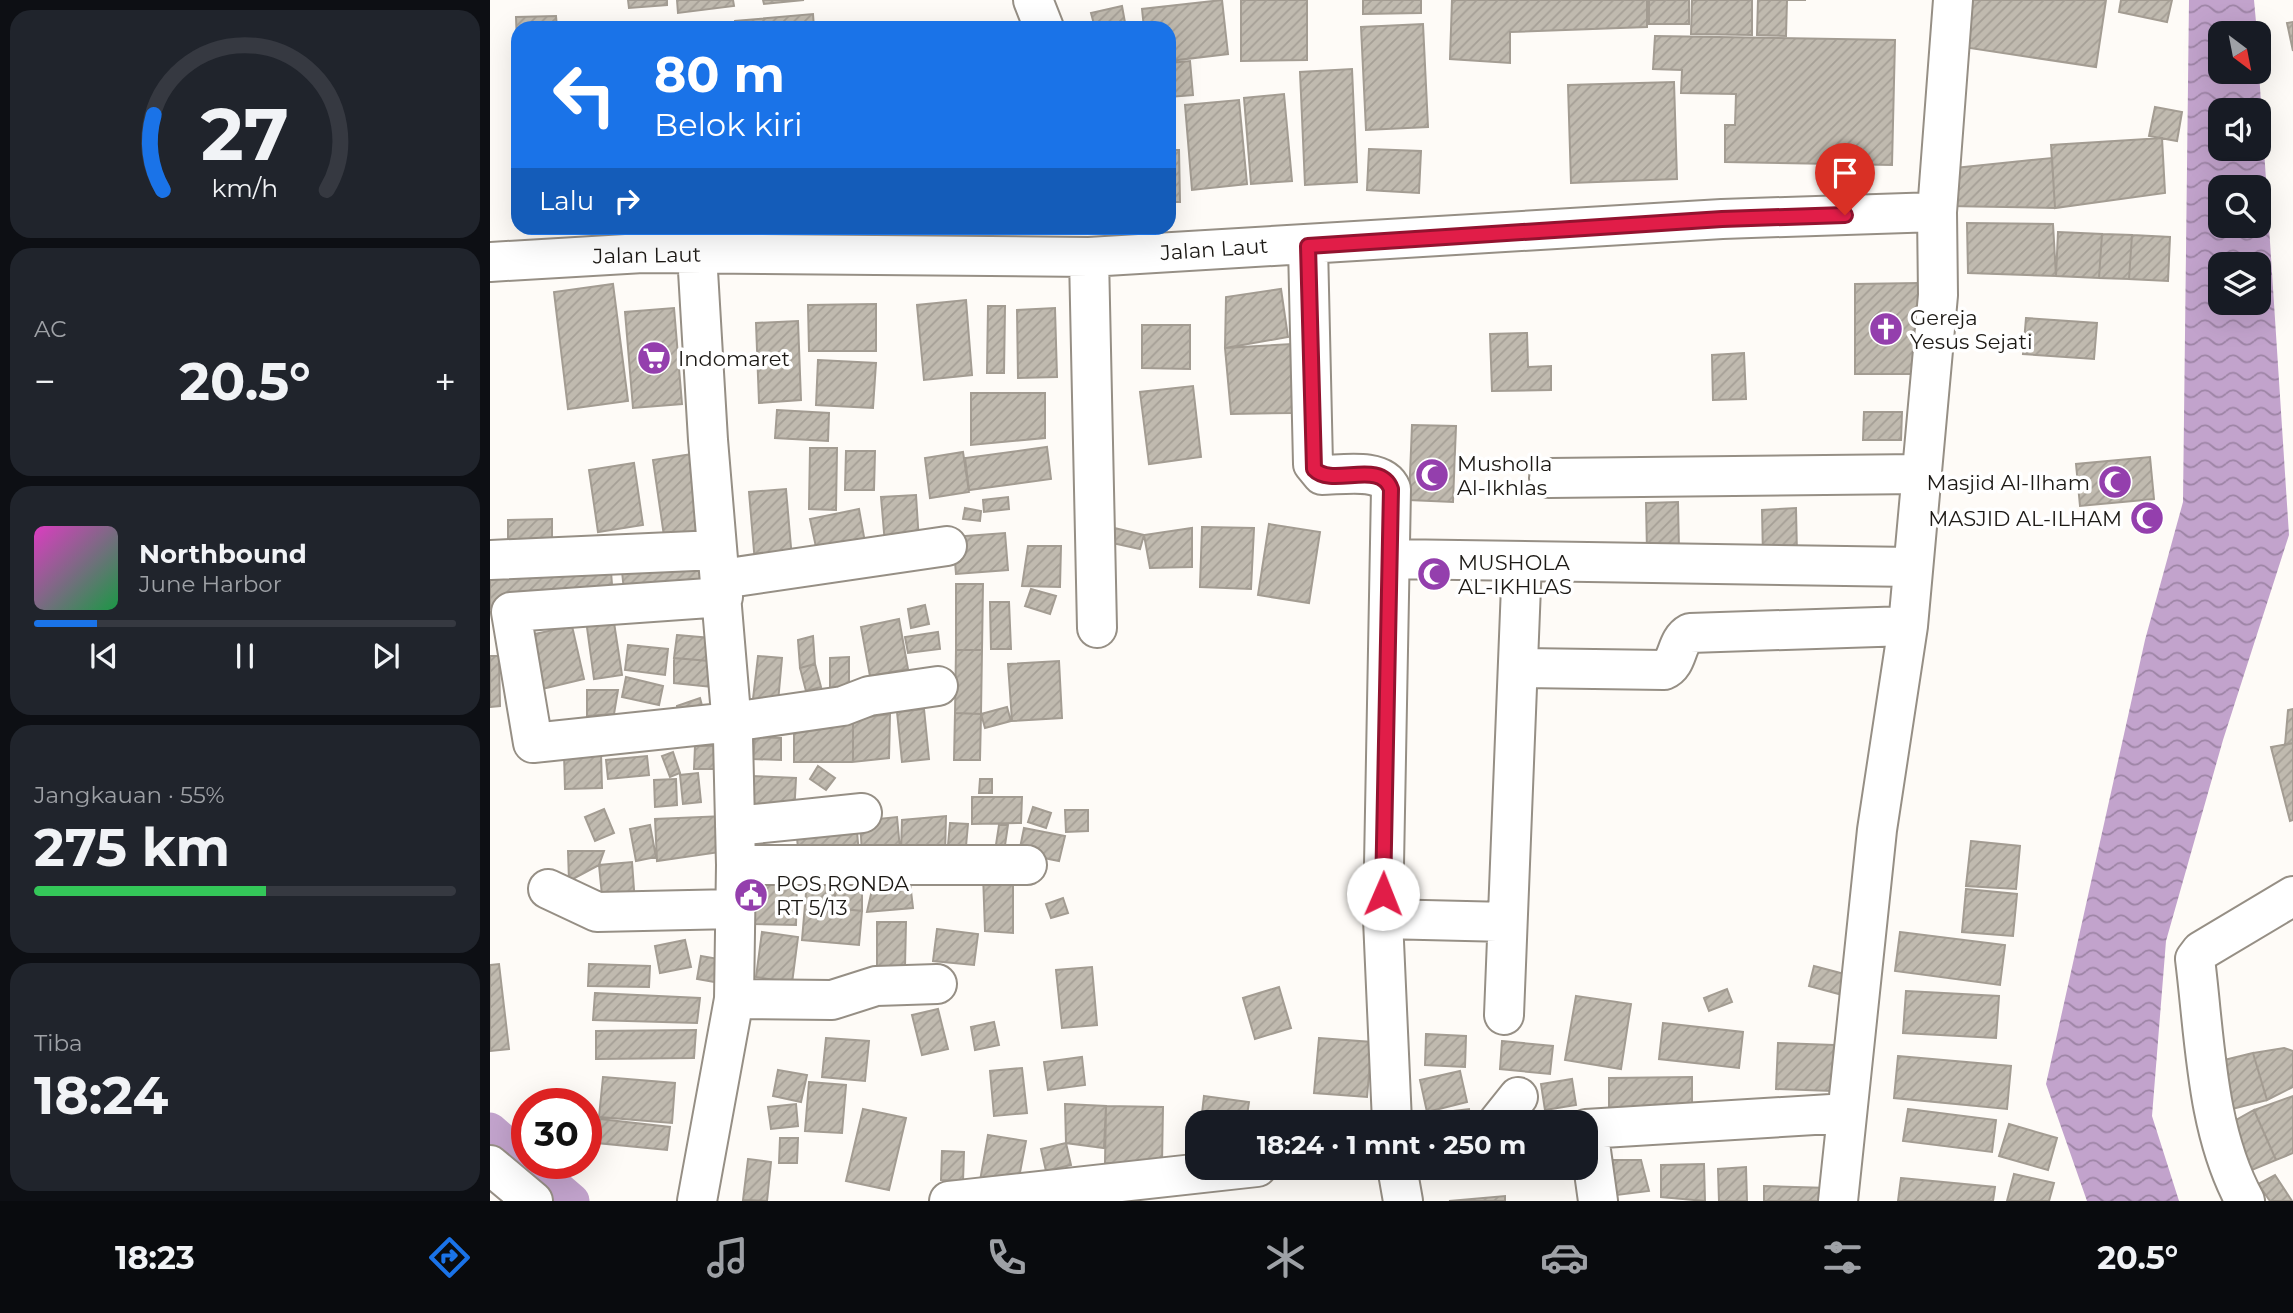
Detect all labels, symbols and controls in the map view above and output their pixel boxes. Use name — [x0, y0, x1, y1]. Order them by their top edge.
north arrow — [2208, 21, 2272, 84]
map controls — [2208, 21, 2271, 315]
text: 80 m — [654, 45, 785, 104]
icon: left — [539, 49, 630, 140]
text: 27 — [201, 90, 289, 178]
button: sound — [2208, 98, 2271, 161]
text: Belok kiri — [654, 105, 803, 144]
pin — [1815, 143, 1875, 215]
icon: arrive — [1826, 154, 1864, 192]
text: km/h — [212, 173, 278, 203]
button: search — [2208, 175, 2271, 238]
icon: right — [608, 182, 646, 220]
text: Lalu — [539, 185, 594, 217]
street label: Jalan Laut — [1158, 233, 1269, 265]
street label: Jalan Laut — [592, 242, 701, 268]
button: layers — [2208, 252, 2271, 315]
place label: Gereja Yesus Sejati — [1910, 305, 2033, 354]
church icon: Gereja Yesus Sejati — [1867, 310, 1905, 348]
text: AC — [34, 315, 67, 343]
supermarket icon: Indomaret — [635, 339, 673, 377]
place label: Indomaret — [678, 346, 790, 371]
text: 20.5° — [179, 350, 311, 413]
text: − — [34, 358, 56, 405]
text: + — [434, 358, 456, 405]
place label: Musholla Al-Ikhlas — [1457, 451, 1552, 500]
mosque icon: Musholla Al-Ikhlas — [1413, 456, 1451, 494]
mosque icon: Masjid Al-Ilham — [2096, 463, 2134, 501]
place label: Masjid Al-Ilham — [1927, 470, 2090, 495]
mosque icon: MASJID AL-ILHAM — [2128, 499, 2166, 537]
place label: MASJID AL-ILHAM — [1928, 506, 2122, 531]
text: Northbound — [139, 538, 307, 570]
place label: MUSHOLA AL-IKHLAS — [1458, 550, 1572, 599]
mosque icon: MUSHOLA AL-IKHLAS — [1415, 555, 1453, 593]
text: June Harbor — [139, 570, 282, 598]
icon: previous — [85, 637, 123, 675]
icon: pause — [226, 637, 264, 675]
icon: next — [367, 637, 405, 675]
text: Jangkauan · 55% — [34, 781, 225, 809]
text: 275 km — [34, 816, 230, 879]
position arrow — [1346, 857, 1420, 931]
place label: POS RONDA RT 5/13 — [776, 871, 910, 920]
public building icon: POS RONDA RT 5/13 — [732, 876, 770, 914]
text: Tiba — [34, 1029, 82, 1057]
text: 18:24 — [34, 1064, 168, 1127]
speed limit sign: 30 — [511, 1088, 602, 1179]
text: 18:24 · 1 mnt · 250 m — [1257, 1129, 1526, 1161]
icon: directions — [425, 1233, 474, 1282]
icon: music — [703, 1233, 752, 1282]
icon: phone — [982, 1233, 1031, 1282]
icon: climate — [1261, 1233, 1310, 1282]
icon: car — [1540, 1233, 1589, 1282]
icon: filters — [1818, 1233, 1867, 1282]
text: 18:23 — [115, 1238, 195, 1277]
text: 20.5° — [2097, 1238, 2178, 1277]

